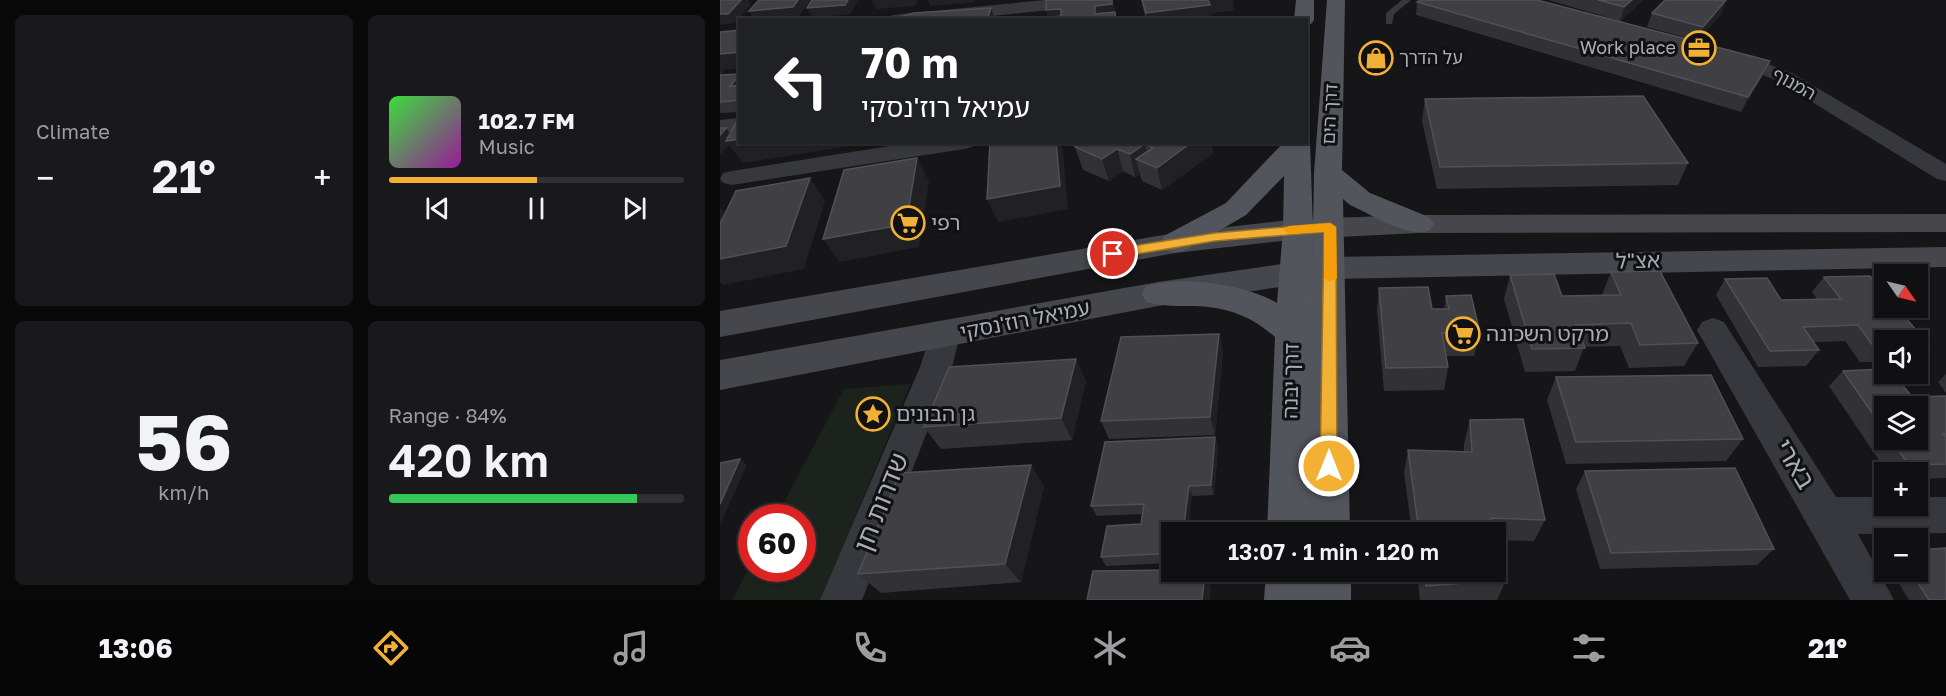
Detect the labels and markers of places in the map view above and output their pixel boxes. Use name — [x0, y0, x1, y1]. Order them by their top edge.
office icon: Work place — [1681, 30, 1717, 66]
place label: Work place — [1580, 36, 1676, 58]
shop icon: על הדרך — [1358, 40, 1394, 76]
place label: על הדרך — [1399, 46, 1463, 68]
supermarket icon: רפי — [890, 205, 926, 241]
place label: רפי — [931, 209, 961, 235]
pin — [1087, 228, 1138, 279]
supermarket icon: מרקט השכונה — [1445, 316, 1481, 352]
place label: מרקט השכונה — [1486, 320, 1609, 346]
place icon: גן הבונים — [855, 396, 891, 432]
place label: גן הבונים — [896, 400, 975, 426]

